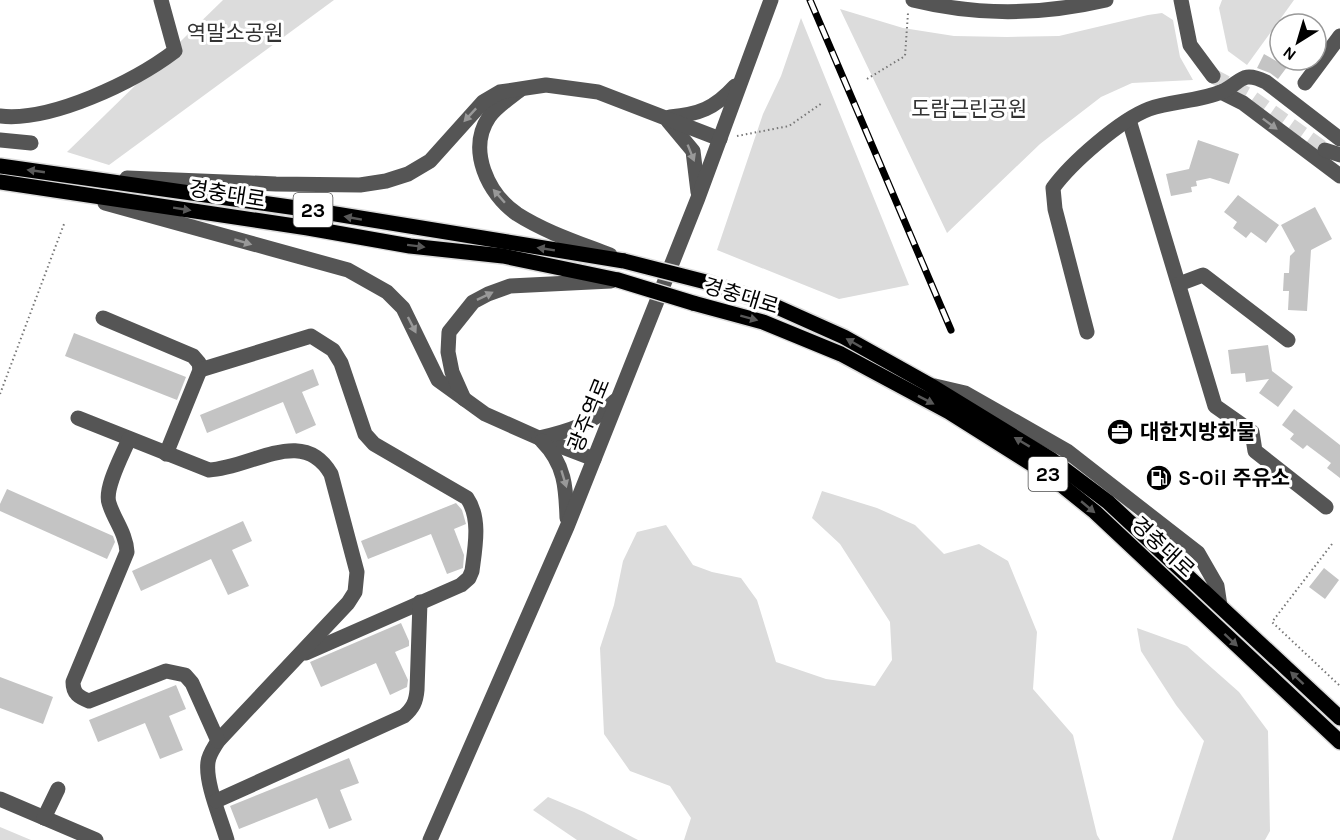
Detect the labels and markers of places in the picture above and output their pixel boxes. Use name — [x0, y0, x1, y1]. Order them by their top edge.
office icon: 대한지방화물 — [1105, 417, 1135, 447]
place label: 대한지방화물 — [1140, 420, 1256, 444]
fuel station icon: S-Oil 주유소 — [1144, 463, 1174, 493]
place label: S-Oil 주유소 — [1178, 466, 1290, 490]

